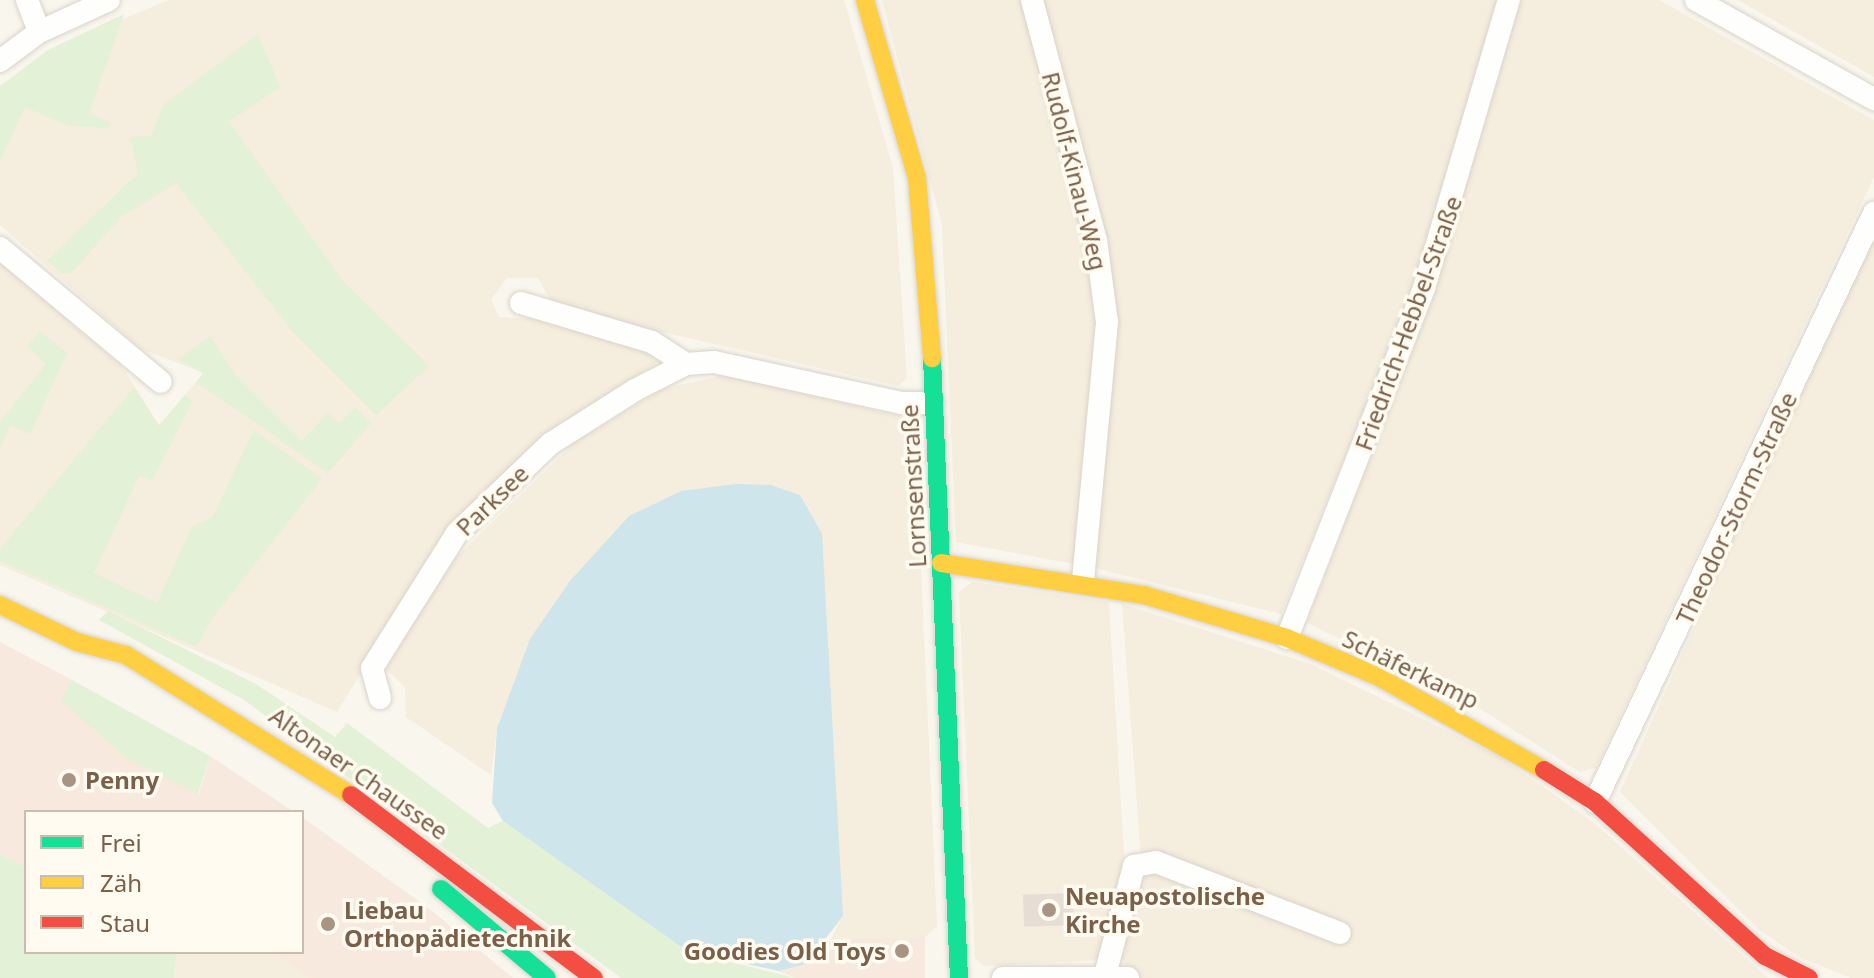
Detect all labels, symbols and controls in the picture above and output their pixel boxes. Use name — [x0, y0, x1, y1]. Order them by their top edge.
street label: Rudolf-Kinau-Weg — [1036, 69, 1114, 273]
street label: Friedrich-Hebbel-Straße — [1349, 192, 1467, 454]
street label: Theodor-Storm-Straße — [1669, 387, 1803, 629]
street label: Lornsenstraße — [894, 404, 932, 568]
street label: Parksee — [450, 459, 534, 541]
street label: Schäferkamp — [1338, 624, 1484, 714]
street label: Altonaer Chaussee — [264, 701, 454, 845]
place label: Penny — [85, 766, 159, 794]
marker: Penny — [60, 771, 78, 789]
legend — [24, 810, 304, 954]
text: Frei — [100, 826, 142, 859]
text: Zäh — [100, 866, 142, 899]
place label: Neuapostolische Kirche — [1065, 882, 1265, 938]
place label: Liebau Orthopädietechnik — [344, 896, 571, 952]
marker: Neuapostolische Kirche — [1040, 901, 1058, 919]
text: Stau — [100, 906, 150, 939]
marker: Liebau Orthopädietechnik — [319, 915, 337, 933]
place label: Goodies Old Toys — [684, 937, 886, 965]
marker: Goodies Old Toys — [893, 942, 911, 960]

